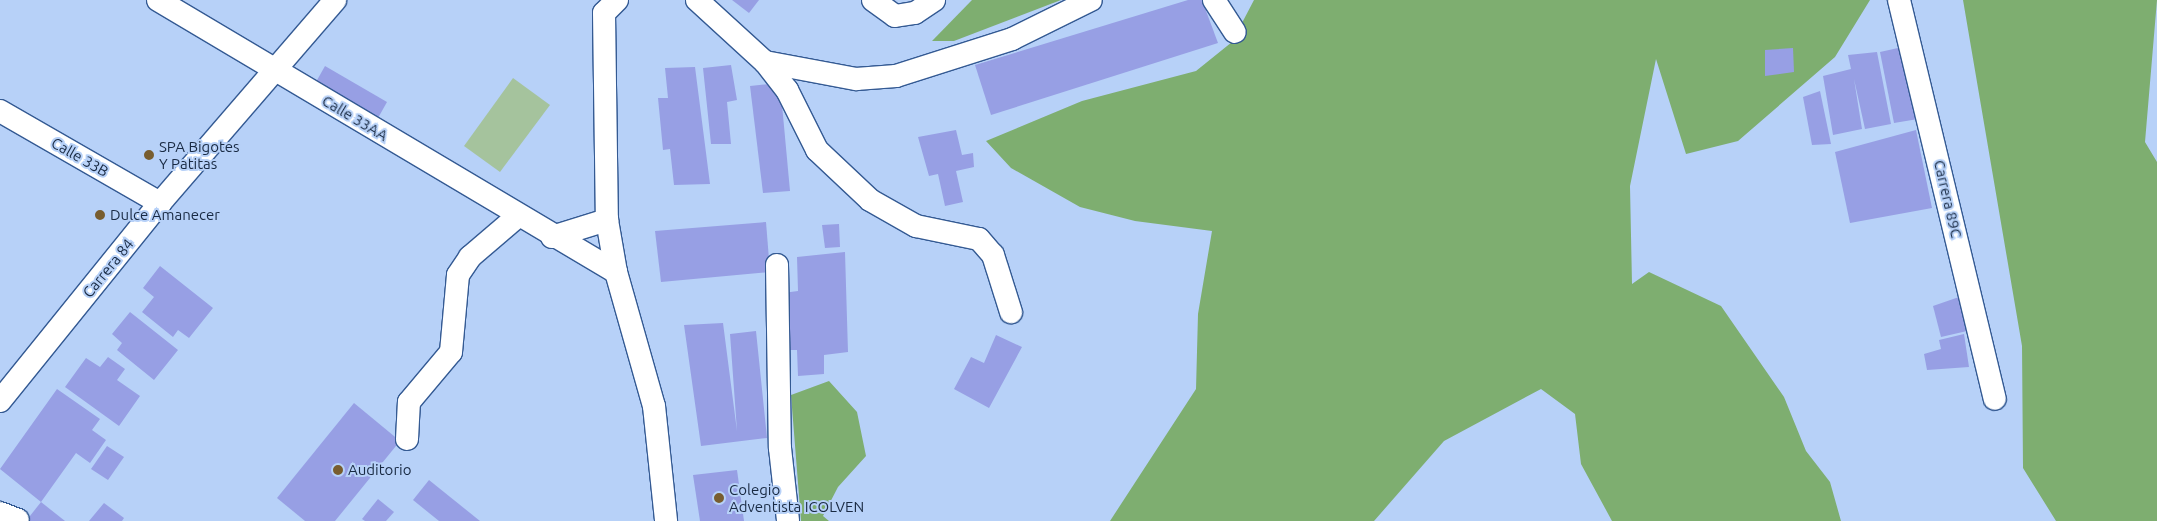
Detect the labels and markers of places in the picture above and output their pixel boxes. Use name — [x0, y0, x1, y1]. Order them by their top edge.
place label: SPA Bigotes Y Patitas — [159, 137, 240, 172]
marker: SPA Bigotes Y Patitas — [143, 149, 155, 161]
place label: Dulce Amanecer — [110, 206, 220, 224]
marker: Dulce Amanecer — [94, 209, 106, 221]
place label: Auditorio — [348, 461, 411, 479]
marker: Auditorio — [332, 464, 344, 476]
place label: Colegio Adventista ICOLVEN — [729, 480, 864, 515]
marker: Colegio Adventista ICOLVEN — [713, 492, 725, 504]

